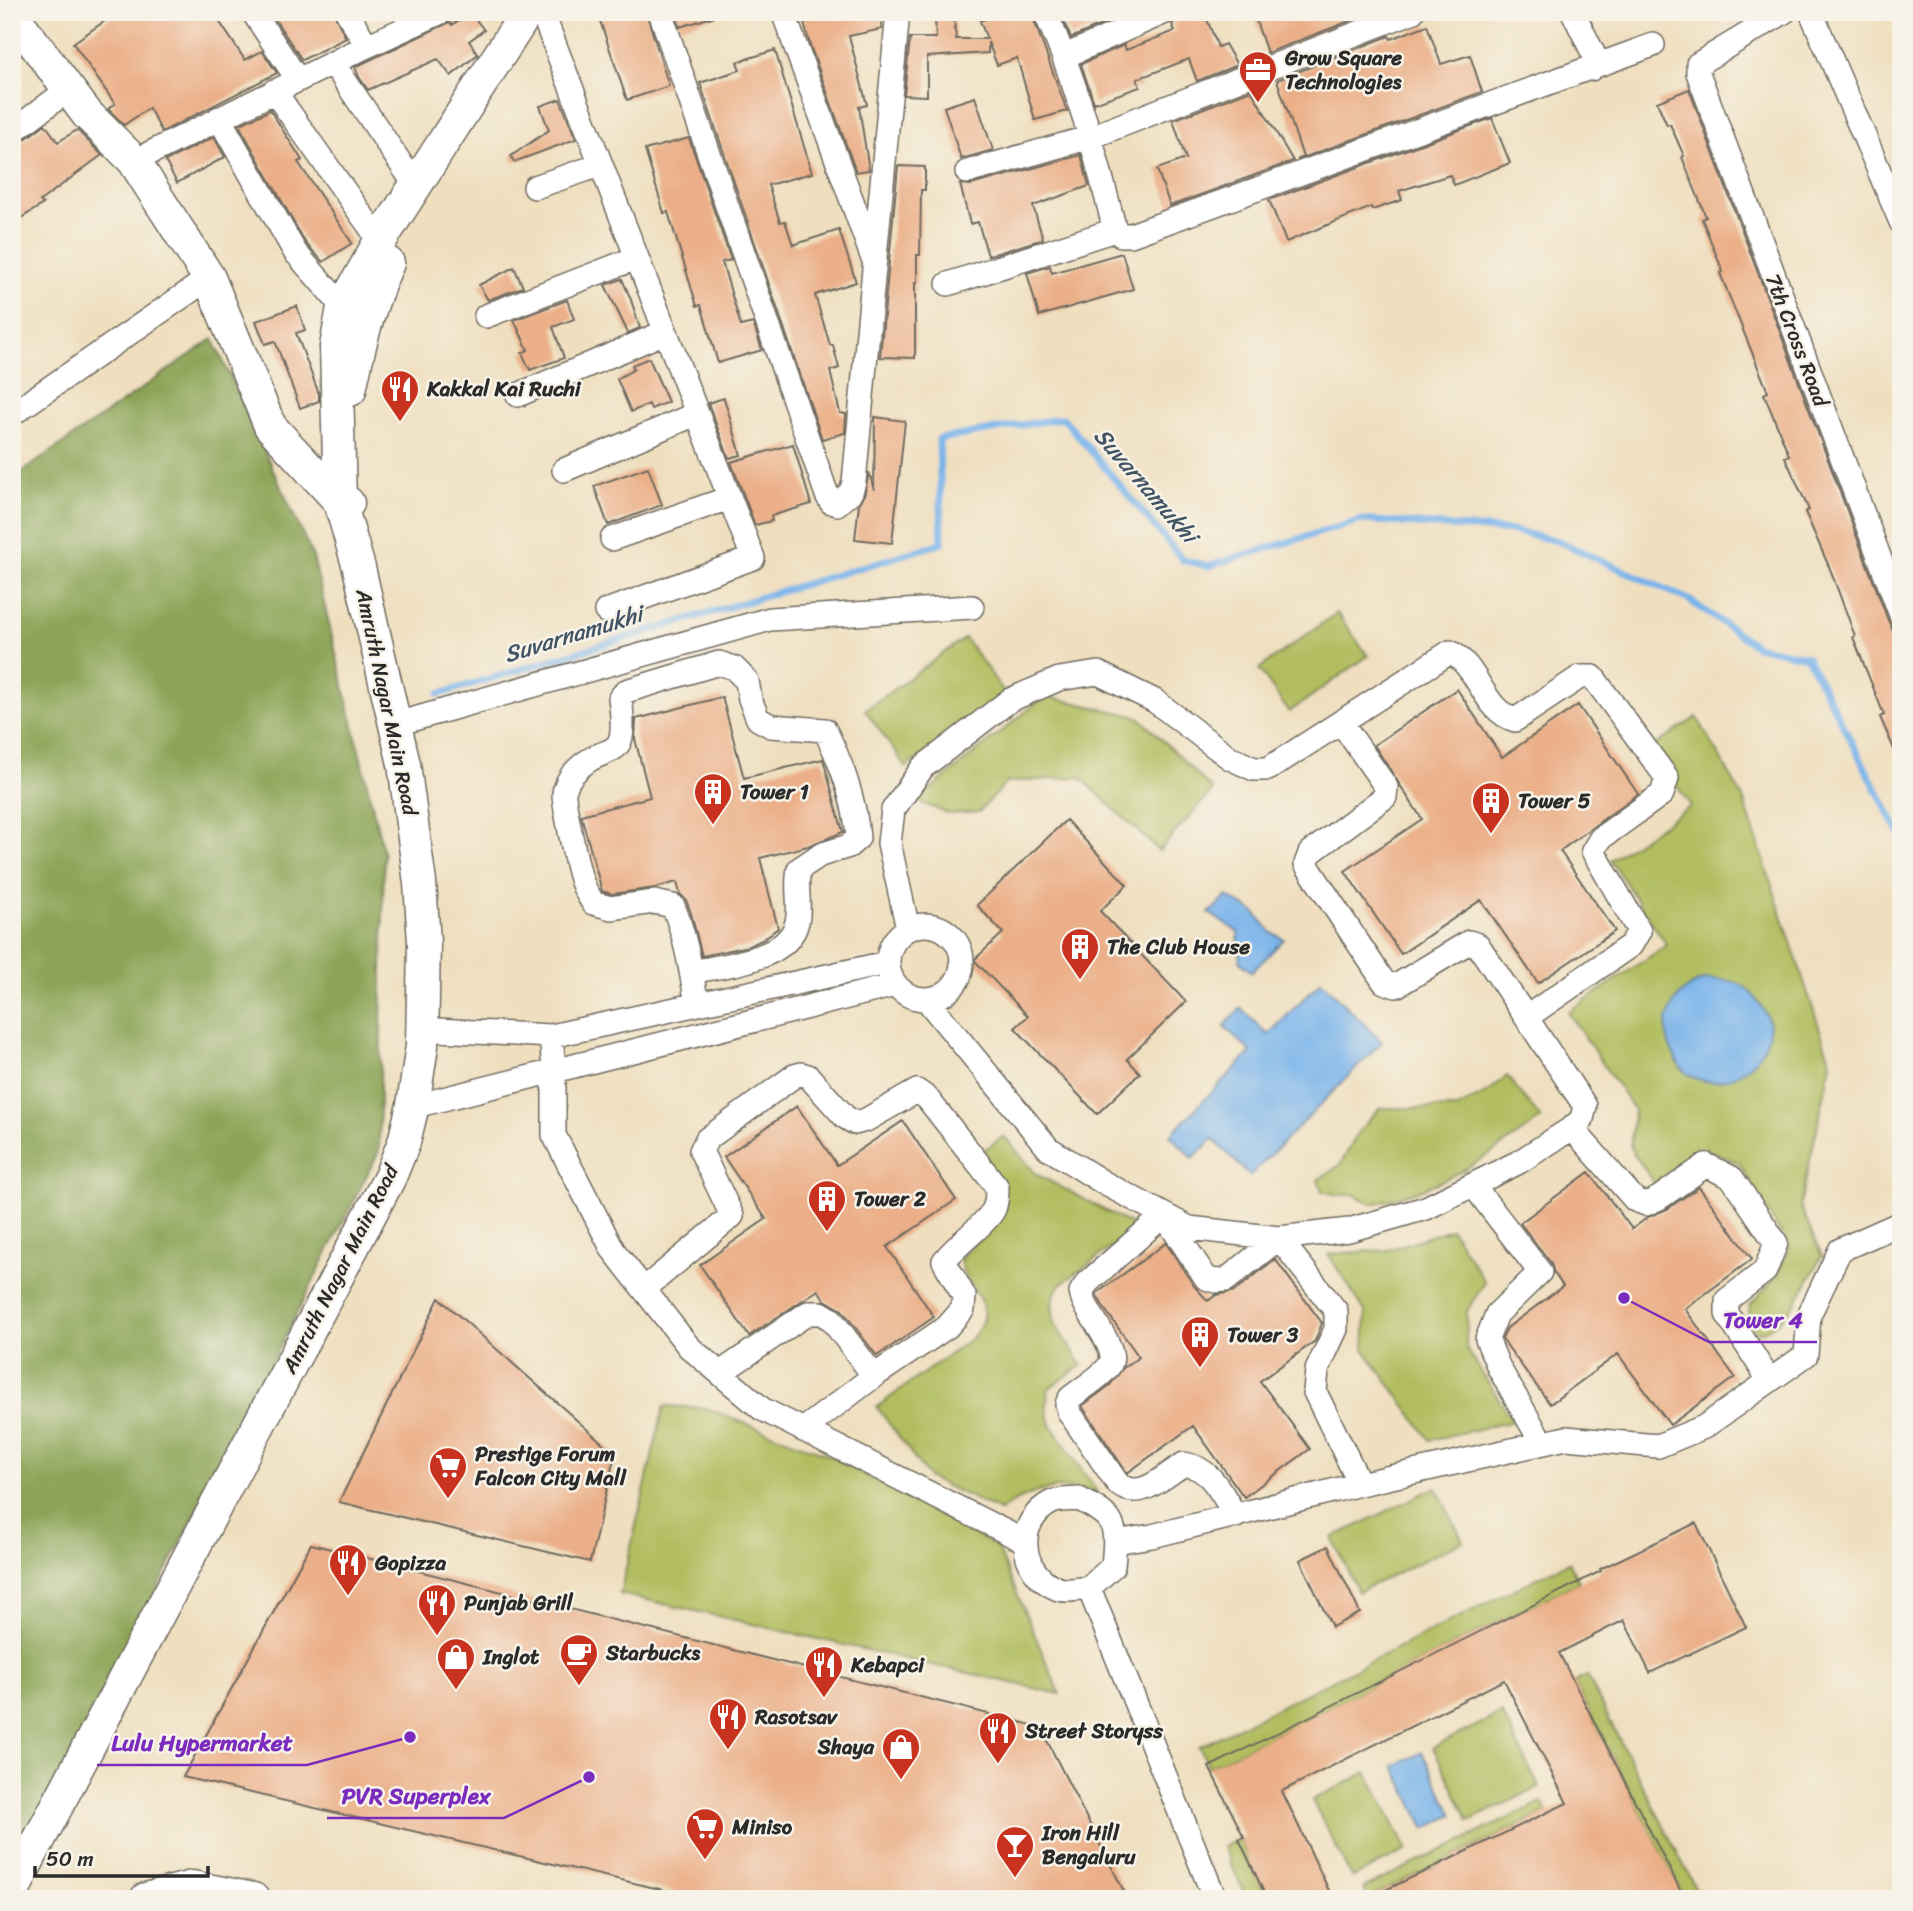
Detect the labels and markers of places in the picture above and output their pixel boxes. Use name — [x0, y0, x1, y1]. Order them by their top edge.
place label: Grow Square Technologies — [1284, 39, 1402, 101]
office icon: Grow Square Technologies — [1237, 49, 1279, 104]
restaurant icon: Kakkal Kai Ruchi — [379, 368, 421, 423]
place label: Kakkal Kai Ruchi — [426, 370, 582, 408]
building icon: Tower 1 — [692, 771, 734, 826]
place label: Tower 1 — [740, 773, 809, 811]
building icon: Tower 5 — [1470, 780, 1512, 835]
place label: Tower 5 — [1518, 782, 1591, 820]
building icon: The Club House — [1059, 926, 1101, 981]
place label: The Club House — [1107, 928, 1250, 966]
building icon: Tower 2 — [806, 1178, 848, 1233]
place label: Tower 2 — [854, 1180, 926, 1218]
callout: Tower 4 — [1709, 1298, 1817, 1342]
building icon: Tower 3 — [1179, 1314, 1221, 1369]
place label: Tower 3 — [1227, 1316, 1299, 1354]
place label: Prestige Forum Falcon City Mall — [474, 1435, 627, 1497]
supermarket icon: Prestige Forum Falcon City Mall — [427, 1445, 469, 1500]
restaurant icon: Gopizza — [327, 1542, 369, 1597]
place label: Gopizza — [374, 1544, 447, 1582]
restaurant icon: Punjab Grill — [416, 1582, 458, 1637]
place label: Punjab Grill — [464, 1584, 574, 1622]
cafe icon: Starbucks — [558, 1632, 600, 1687]
place label: Starbucks — [605, 1634, 701, 1672]
shop icon: Inglot — [435, 1636, 477, 1691]
place label: Inglot — [482, 1638, 540, 1676]
restaurant icon: Kebapci — [803, 1644, 845, 1699]
place label: Kebapci — [850, 1646, 925, 1684]
restaurant icon: Rasotsav — [707, 1696, 749, 1751]
place label: Rasotsav — [754, 1698, 838, 1736]
restaurant icon: Street Storyss — [977, 1710, 1019, 1765]
place label: Street Storyss — [1024, 1712, 1163, 1750]
callout: Lulu Hypermarket — [97, 1721, 307, 1765]
shop icon: Shaya — [880, 1726, 922, 1781]
place label: Shaya — [817, 1728, 875, 1766]
callout: PVR Superplex — [327, 1774, 504, 1818]
supermarket icon: Miniso — [684, 1806, 726, 1861]
place label: Miniso — [731, 1808, 793, 1846]
place label: Iron Hill Bengaluru — [1041, 1814, 1136, 1876]
bar icon: Iron Hill Bengaluru — [994, 1824, 1036, 1879]

